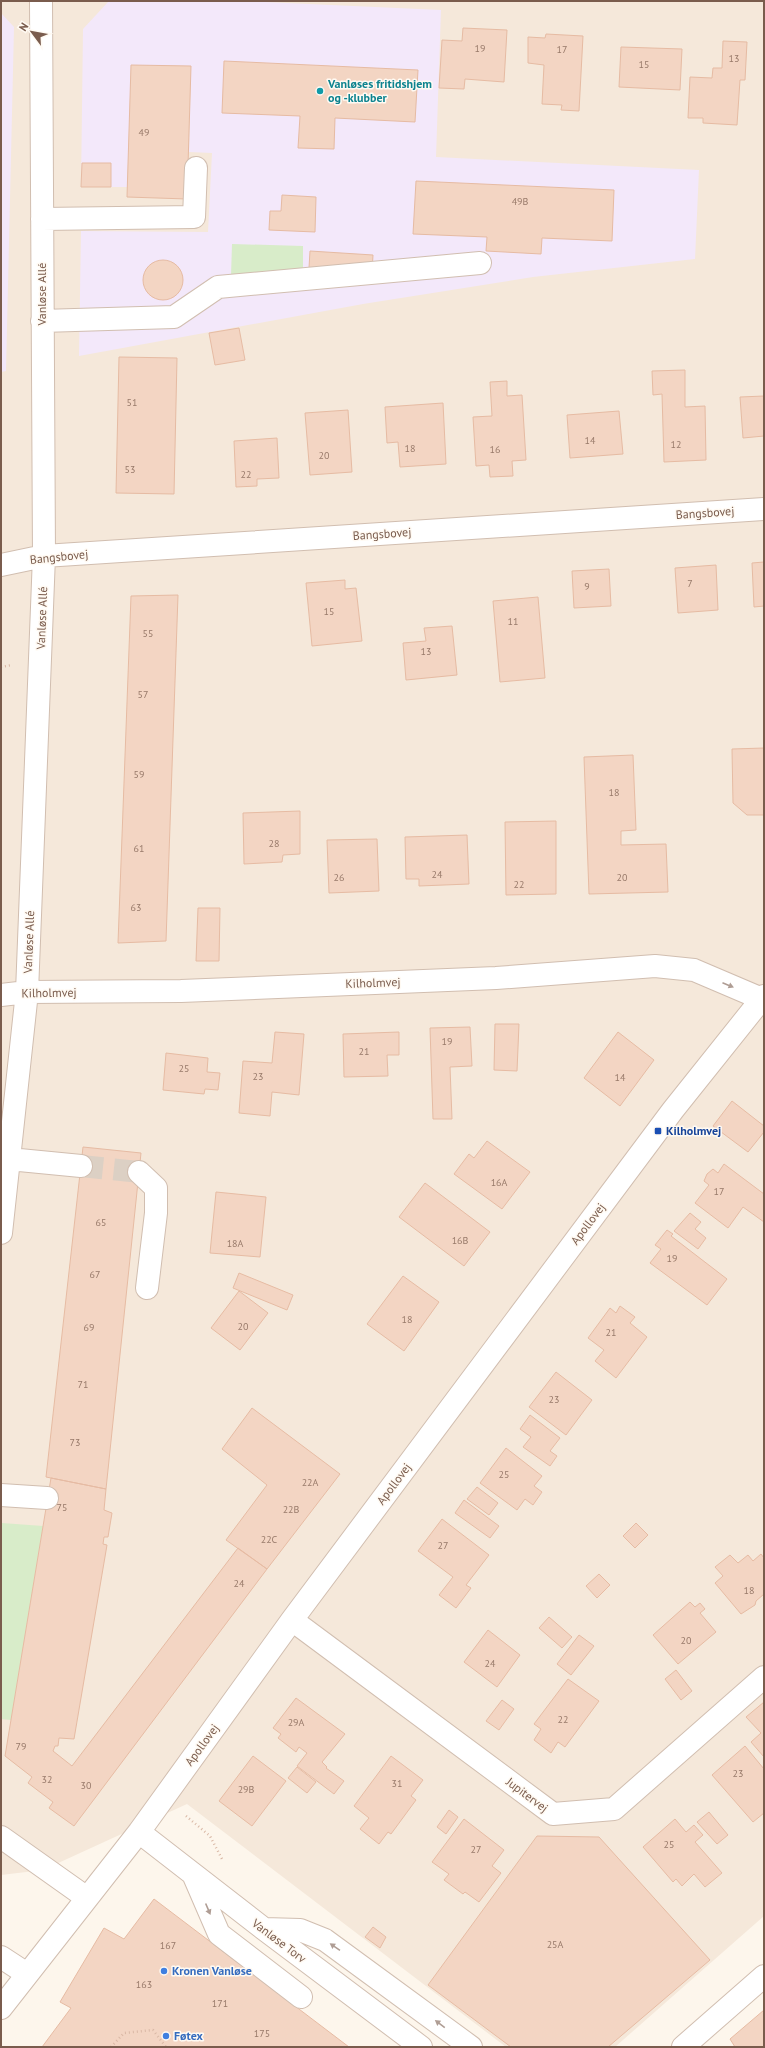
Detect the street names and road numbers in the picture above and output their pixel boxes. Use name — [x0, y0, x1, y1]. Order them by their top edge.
street label: Vanløse Allé — [34, 263, 49, 326]
street label: Bangsbovej — [675, 503, 735, 522]
street label: Bangsbovej — [352, 524, 412, 543]
street label: Bangsbovej — [29, 546, 89, 567]
street label: Vanløse Allé — [33, 586, 50, 651]
street label: Vanløse Allé — [20, 910, 37, 975]
street label: Kilholmvej — [345, 974, 401, 991]
street label: Kilholmvej — [21, 985, 77, 1000]
street label: Apollovej — [567, 1200, 608, 1247]
street label: Apollovej — [373, 1460, 414, 1507]
street label: Apollovej — [181, 1721, 222, 1769]
street label: Jupitervej — [503, 1773, 551, 1815]
street label: Vanløse Torv — [248, 1915, 310, 1966]

